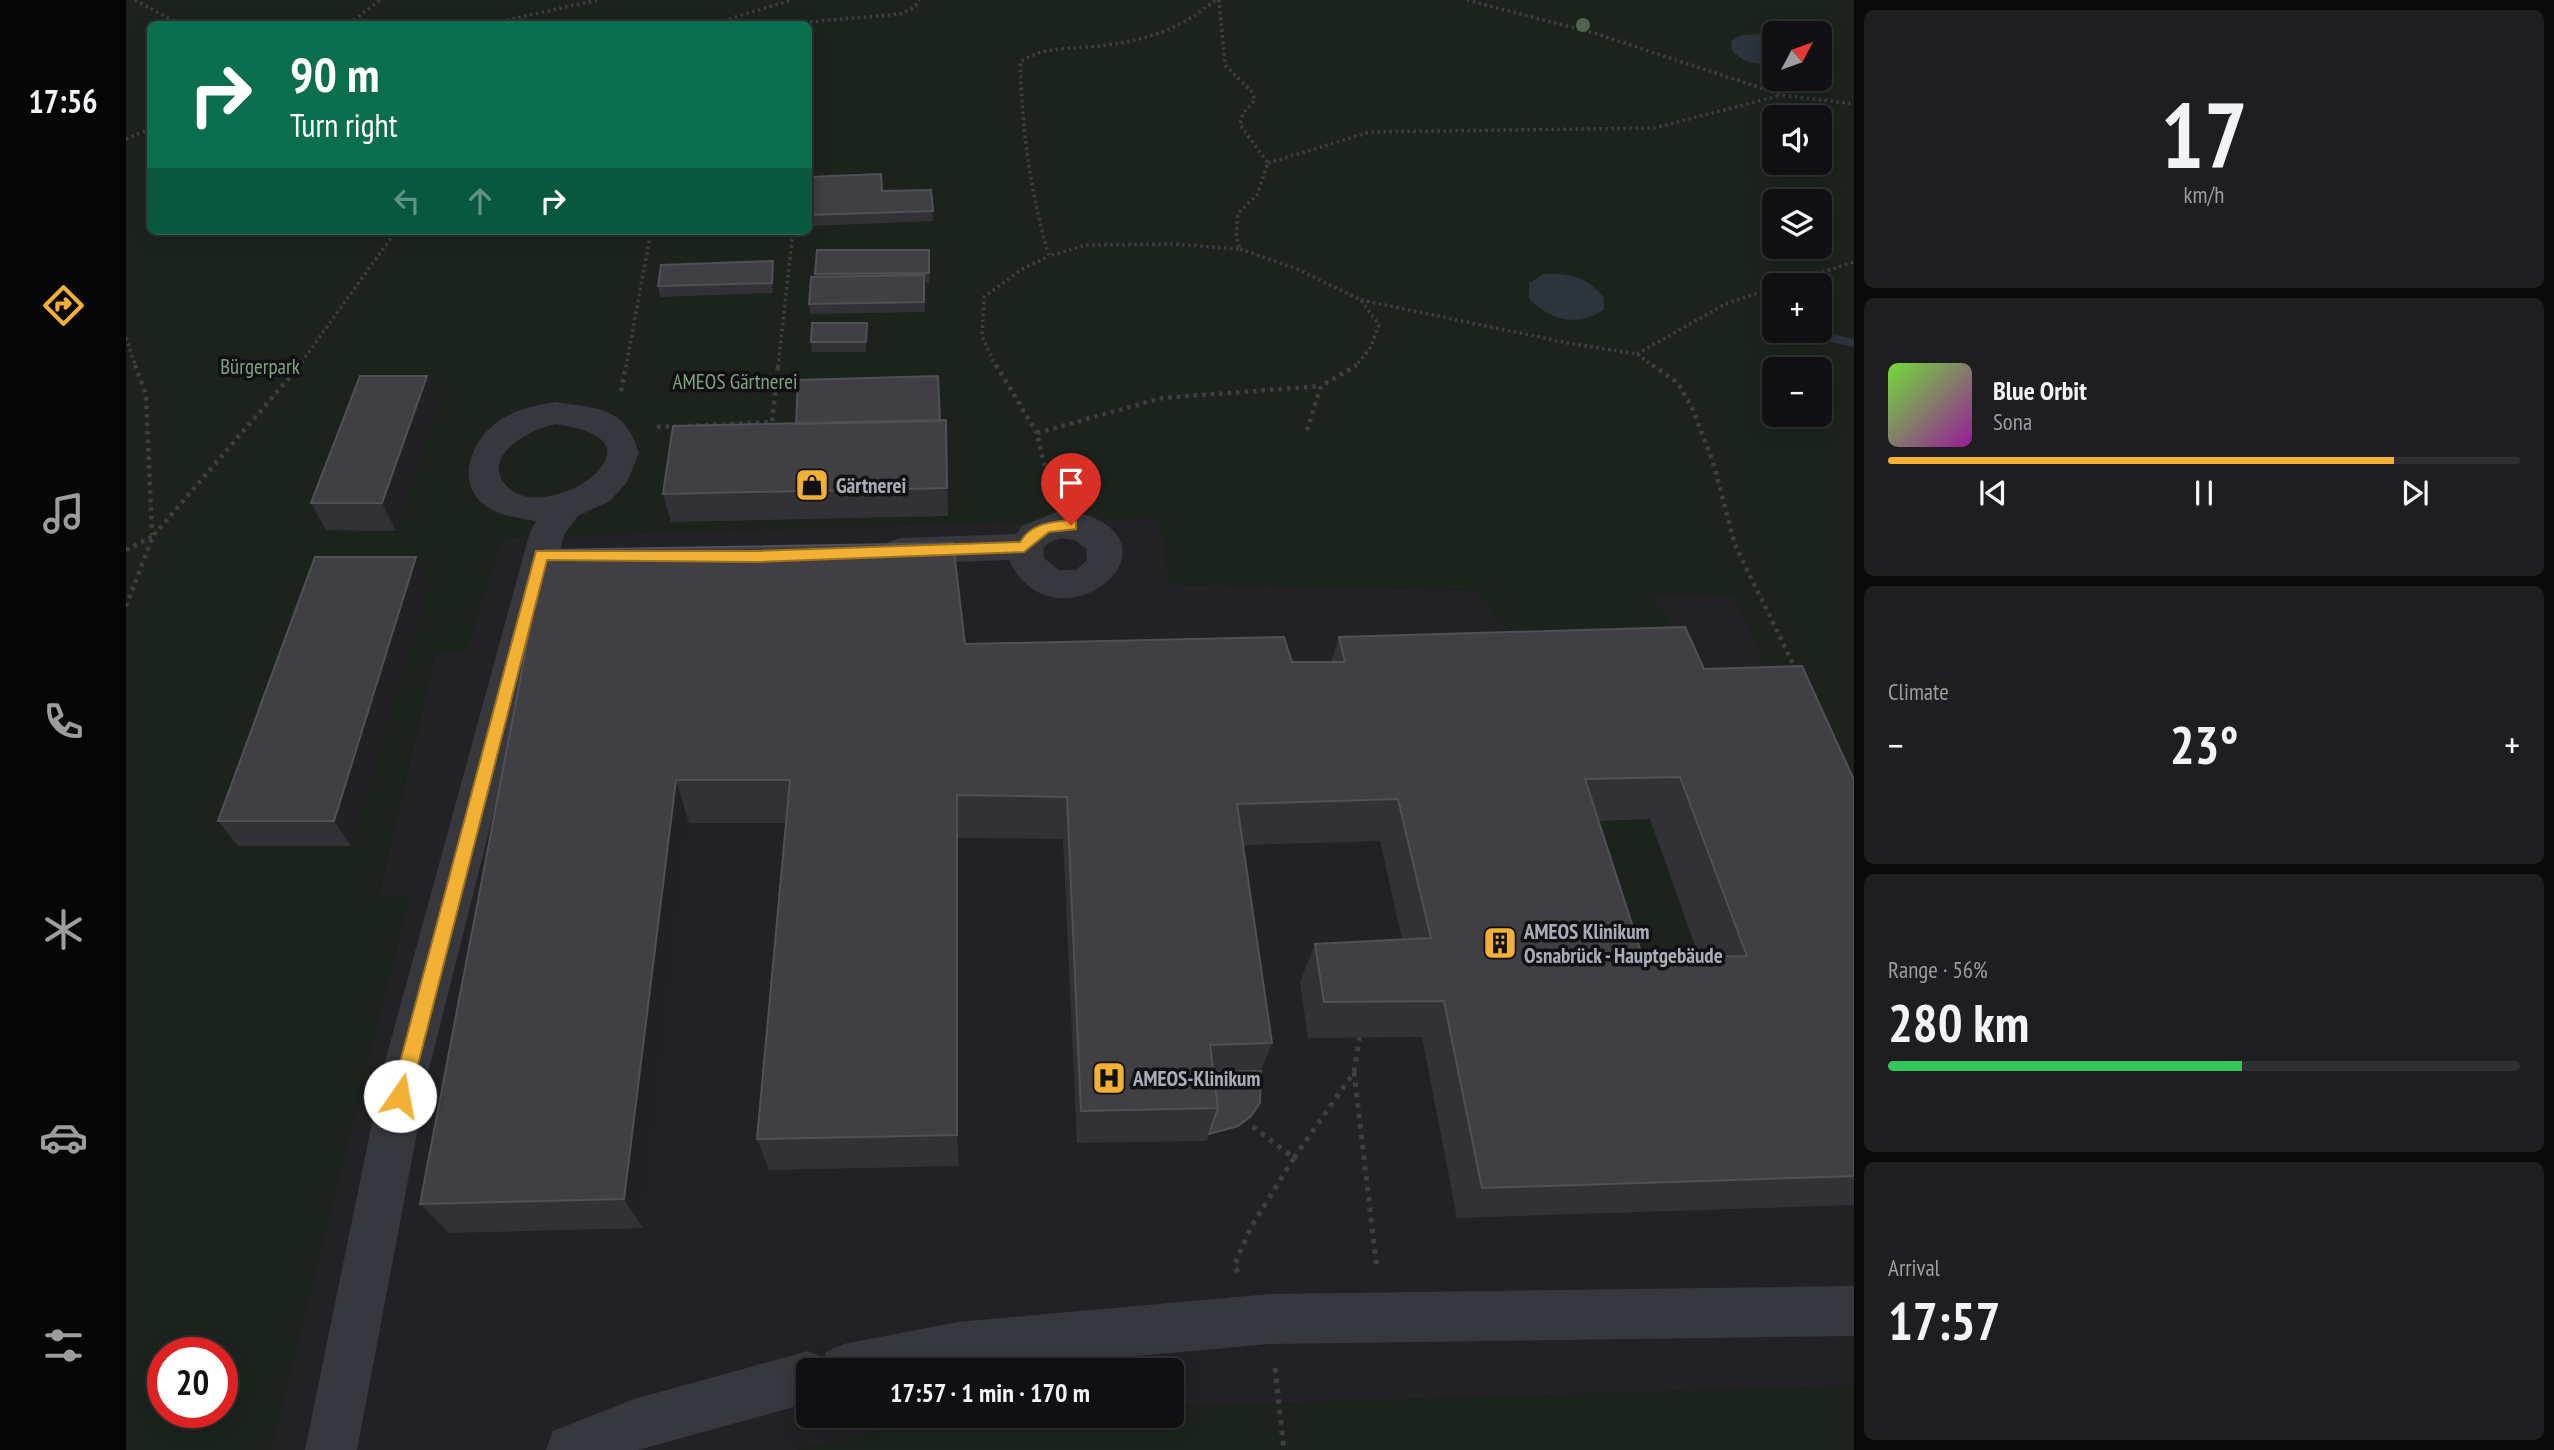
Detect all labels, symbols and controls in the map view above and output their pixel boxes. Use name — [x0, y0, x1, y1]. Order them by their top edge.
north arrow — [1762, 21, 1832, 91]
map controls — [1762, 21, 1832, 427]
text: 90 m — [290, 42, 379, 106]
icon: right — [175, 49, 266, 140]
text: 17 — [2161, 75, 2248, 193]
text: 17:56 — [28, 80, 98, 122]
text: Turn right — [290, 104, 398, 146]
button: sound — [1762, 105, 1832, 175]
text: km/h — [2184, 180, 2224, 209]
icon: left — [388, 182, 426, 220]
icon: ahead — [461, 182, 499, 220]
icon: right — [534, 182, 572, 220]
button: layers — [1762, 189, 1832, 259]
button: + — [1762, 273, 1832, 343]
icon: directions — [39, 281, 88, 330]
park label: Bürgerpark — [220, 353, 300, 380]
button: − — [1762, 357, 1832, 427]
park label: AMEOS Gärtnerei — [673, 368, 797, 395]
text: Blue Orbit — [1993, 374, 2087, 407]
text: Sona — [1993, 407, 2032, 436]
pin — [1041, 453, 1101, 525]
icon: arrive — [1052, 464, 1090, 502]
shop icon: Gärtnerei — [793, 466, 831, 504]
place label: Gärtnerei — [836, 472, 906, 499]
icon: previous — [1974, 474, 2012, 512]
icon: pause — [2185, 474, 2223, 512]
icon: next — [2396, 474, 2434, 512]
icon: music — [39, 489, 88, 538]
text: Climate — [1888, 677, 1949, 706]
icon: phone — [39, 697, 88, 746]
text: 23° — [2170, 711, 2238, 778]
text: − — [1888, 720, 1904, 769]
text: + — [2504, 720, 2520, 769]
icon: climate — [39, 905, 88, 954]
place label: AMEOS Klinikum Osnabrück - Hauptgebäude — [1523, 918, 1723, 969]
building icon: AMEOS Klinikum Osnabrück - Hauptgebäude — [1481, 924, 1519, 962]
text: Range · 56% — [1888, 955, 1988, 984]
text: 280 km — [1888, 989, 2029, 1056]
position arrow — [363, 1059, 437, 1133]
hospital icon: AMEOS-Klinikum — [1090, 1059, 1128, 1097]
place label: AMEOS-Klinikum — [1132, 1065, 1260, 1092]
icon: car — [39, 1113, 88, 1162]
text: Arrival — [1888, 1253, 1940, 1282]
text: 17:57 — [1888, 1287, 2000, 1354]
icon: filters — [39, 1321, 88, 1370]
speed limit sign: 20 — [147, 1337, 238, 1428]
text: 17:57 · 1 min · 170 m — [890, 1376, 1090, 1409]

